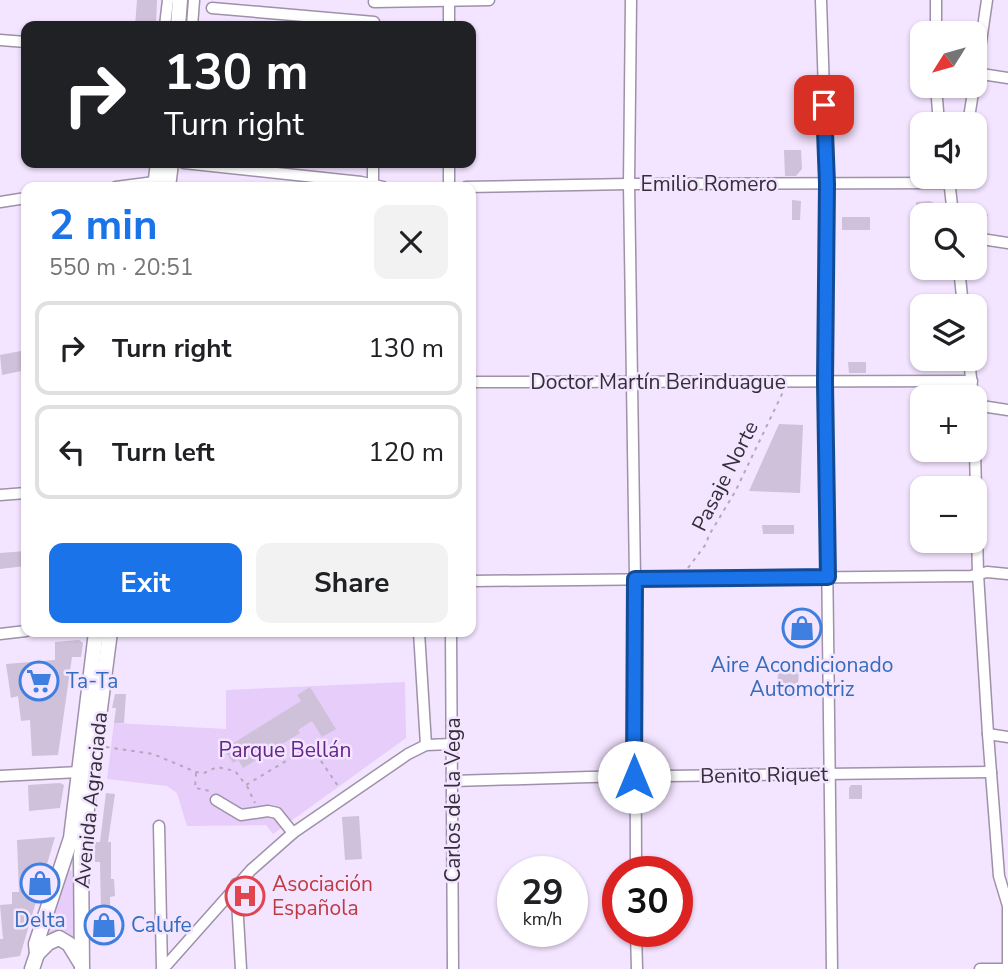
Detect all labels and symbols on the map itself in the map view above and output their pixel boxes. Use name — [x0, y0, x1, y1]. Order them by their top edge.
north arrow — [910, 21, 987, 98]
pin — [794, 75, 854, 135]
street label: Emilio Romero — [641, 170, 777, 198]
street label: Doctor Martín Berinduague — [530, 368, 786, 396]
street label: Pasaje Norte — [685, 416, 765, 536]
shop icon: Aire Acondicionado Automotriz — [781, 607, 823, 649]
place label: Aire Acondicionado Automotriz — [711, 651, 893, 703]
supermarket icon: Ta-Ta — [18, 660, 60, 702]
place label: Ta-Ta — [66, 667, 118, 695]
street label: Avenida Agraciada — [68, 710, 114, 890]
street label: Carlos de la Vega — [439, 717, 467, 883]
park label: Parque Bellán — [219, 736, 351, 764]
position arrow — [597, 740, 671, 814]
street label: Benito Riquet — [700, 760, 829, 790]
speed limit sign: 30 — [602, 856, 693, 947]
shop icon: Delta — [19, 862, 61, 904]
place label: Asociación Española — [272, 870, 373, 922]
hospital icon: Asociación Española — [224, 875, 266, 917]
shop icon: Calufe — [83, 904, 125, 946]
place label: Delta — [14, 906, 66, 934]
place label: Calufe — [131, 911, 192, 939]

